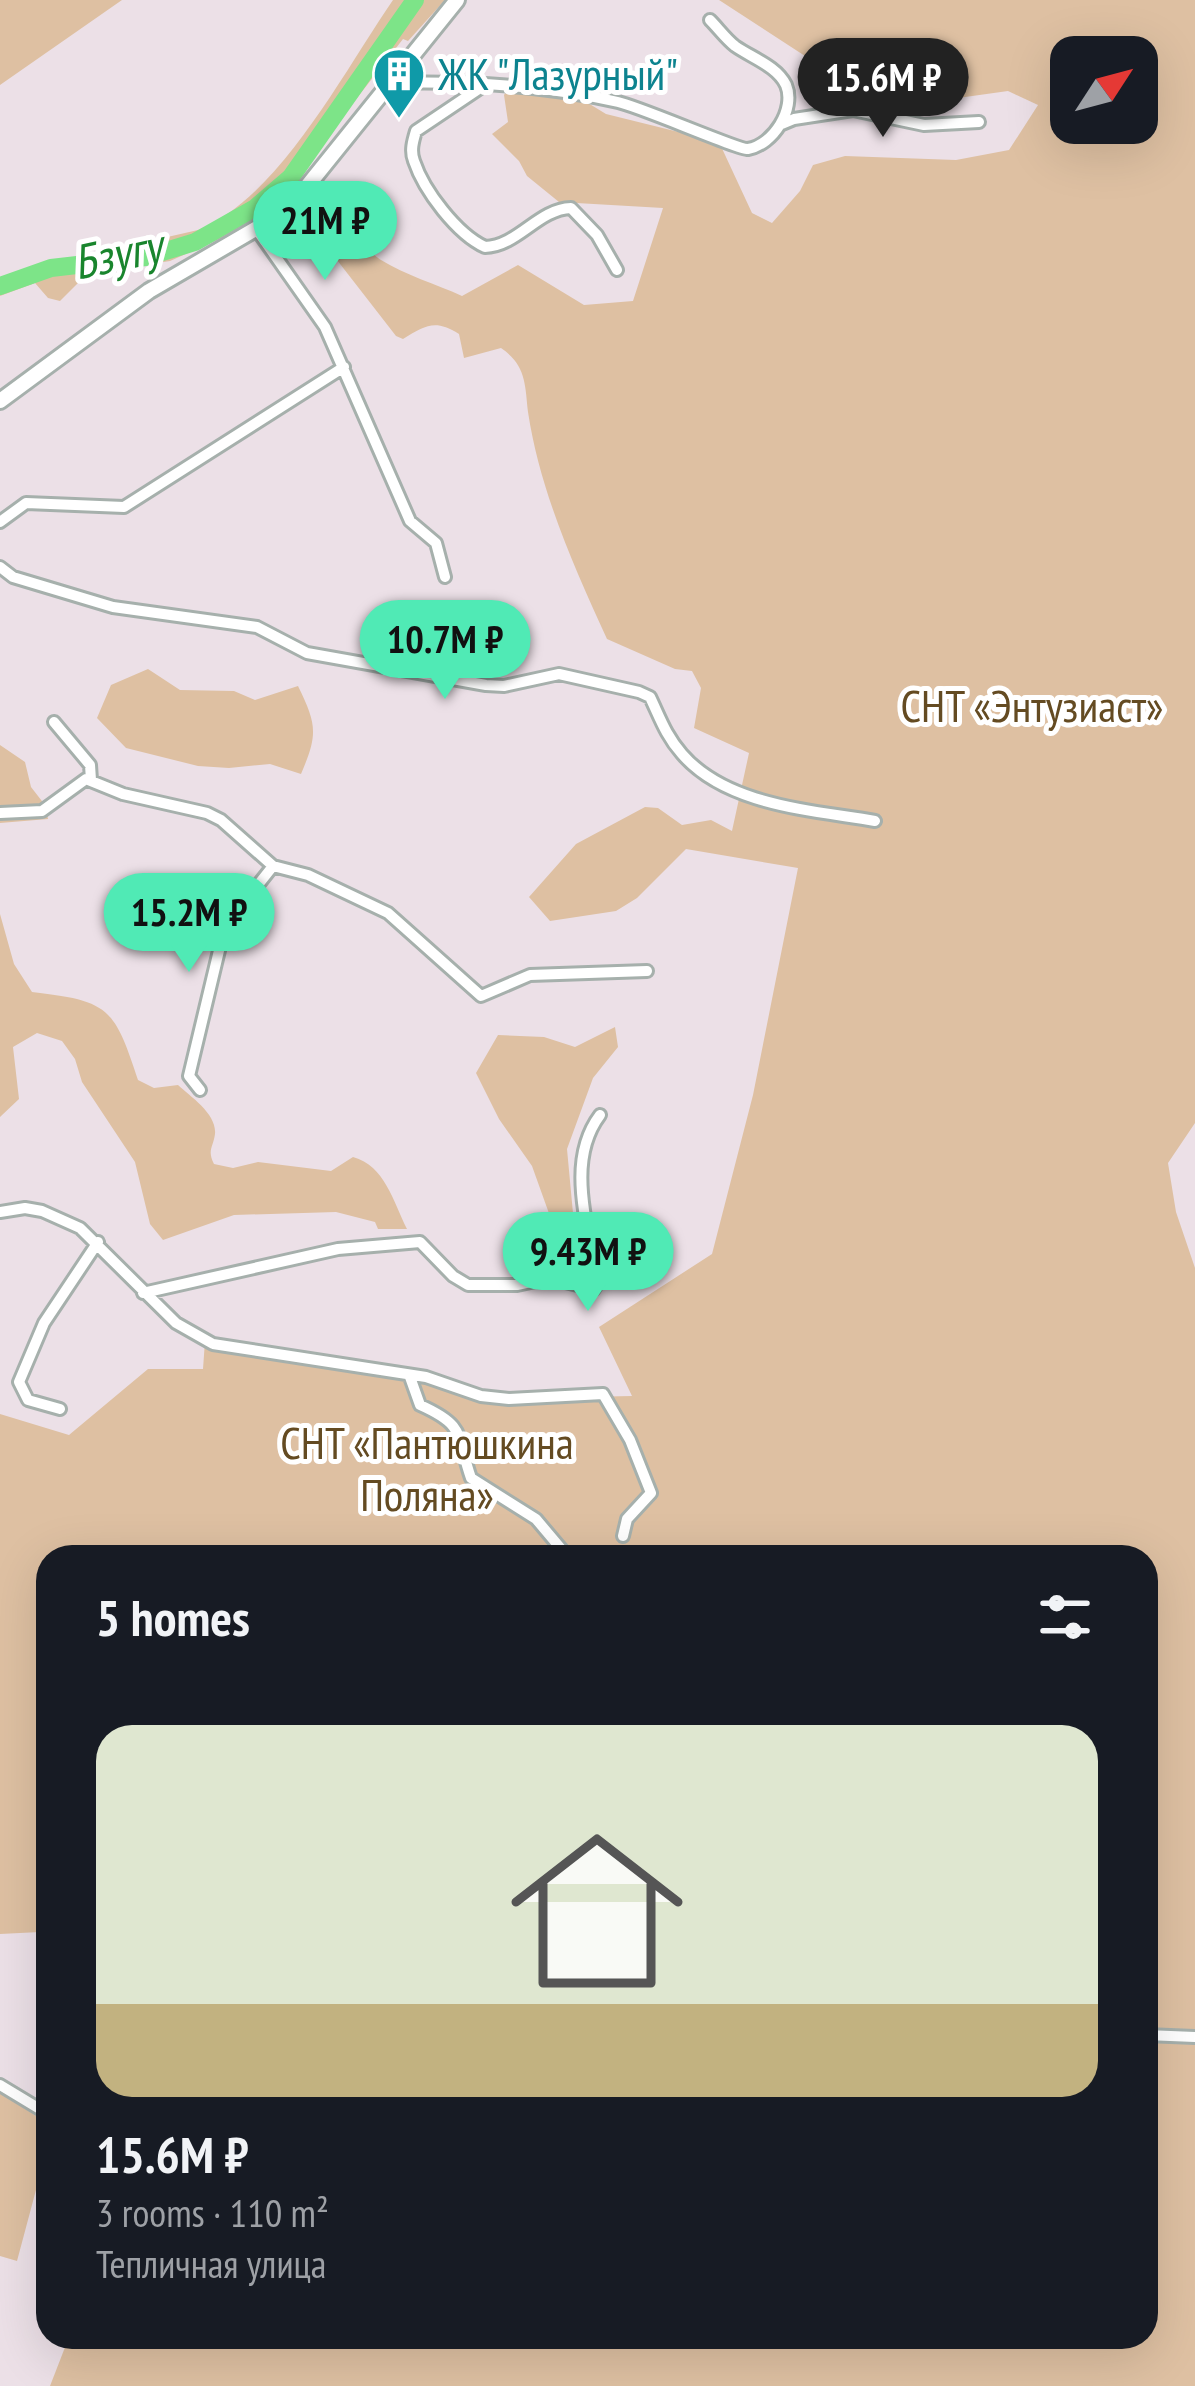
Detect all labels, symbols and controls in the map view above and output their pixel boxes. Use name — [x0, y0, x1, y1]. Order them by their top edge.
north arrow — [1050, 36, 1158, 144]
map controls — [1050, 36, 1158, 144]
pin: 15.6M ₽ — [772, 38, 994, 140]
place label: ЖК "Лазурный" — [437, 44, 678, 102]
building icon: ЖК "Лазурный" — [371, 46, 427, 120]
text: 15.6M ₽ — [825, 51, 941, 102]
pin: 21M ₽ — [241, 181, 409, 283]
text: 21M ₽ — [280, 194, 370, 245]
water label: Бзугу — [67, 212, 172, 293]
pin: 10.7M ₽ — [334, 600, 556, 702]
text: 10.7M ₽ — [387, 613, 503, 664]
park label: СНТ «Энтузиаст» — [901, 676, 1163, 734]
pin: 15.2M ₽ — [78, 873, 300, 975]
text: 15.2M ₽ — [131, 886, 247, 937]
pin: 9.43M ₽ — [477, 1212, 699, 1314]
text: 9.43M ₽ — [530, 1225, 646, 1276]
park label: СНТ «Пантюшкина Поляна» — [280, 1413, 574, 1523]
text: 5 homes — [96, 1584, 250, 1650]
icon: filters — [1032, 1584, 1098, 1650]
icon: home — [489, 1803, 705, 2019]
text: 15.6M ₽ — [96, 2121, 249, 2187]
text: 3 rooms · 110 m² — [96, 2187, 329, 2238]
text: Тепличная улица — [96, 2238, 326, 2289]

